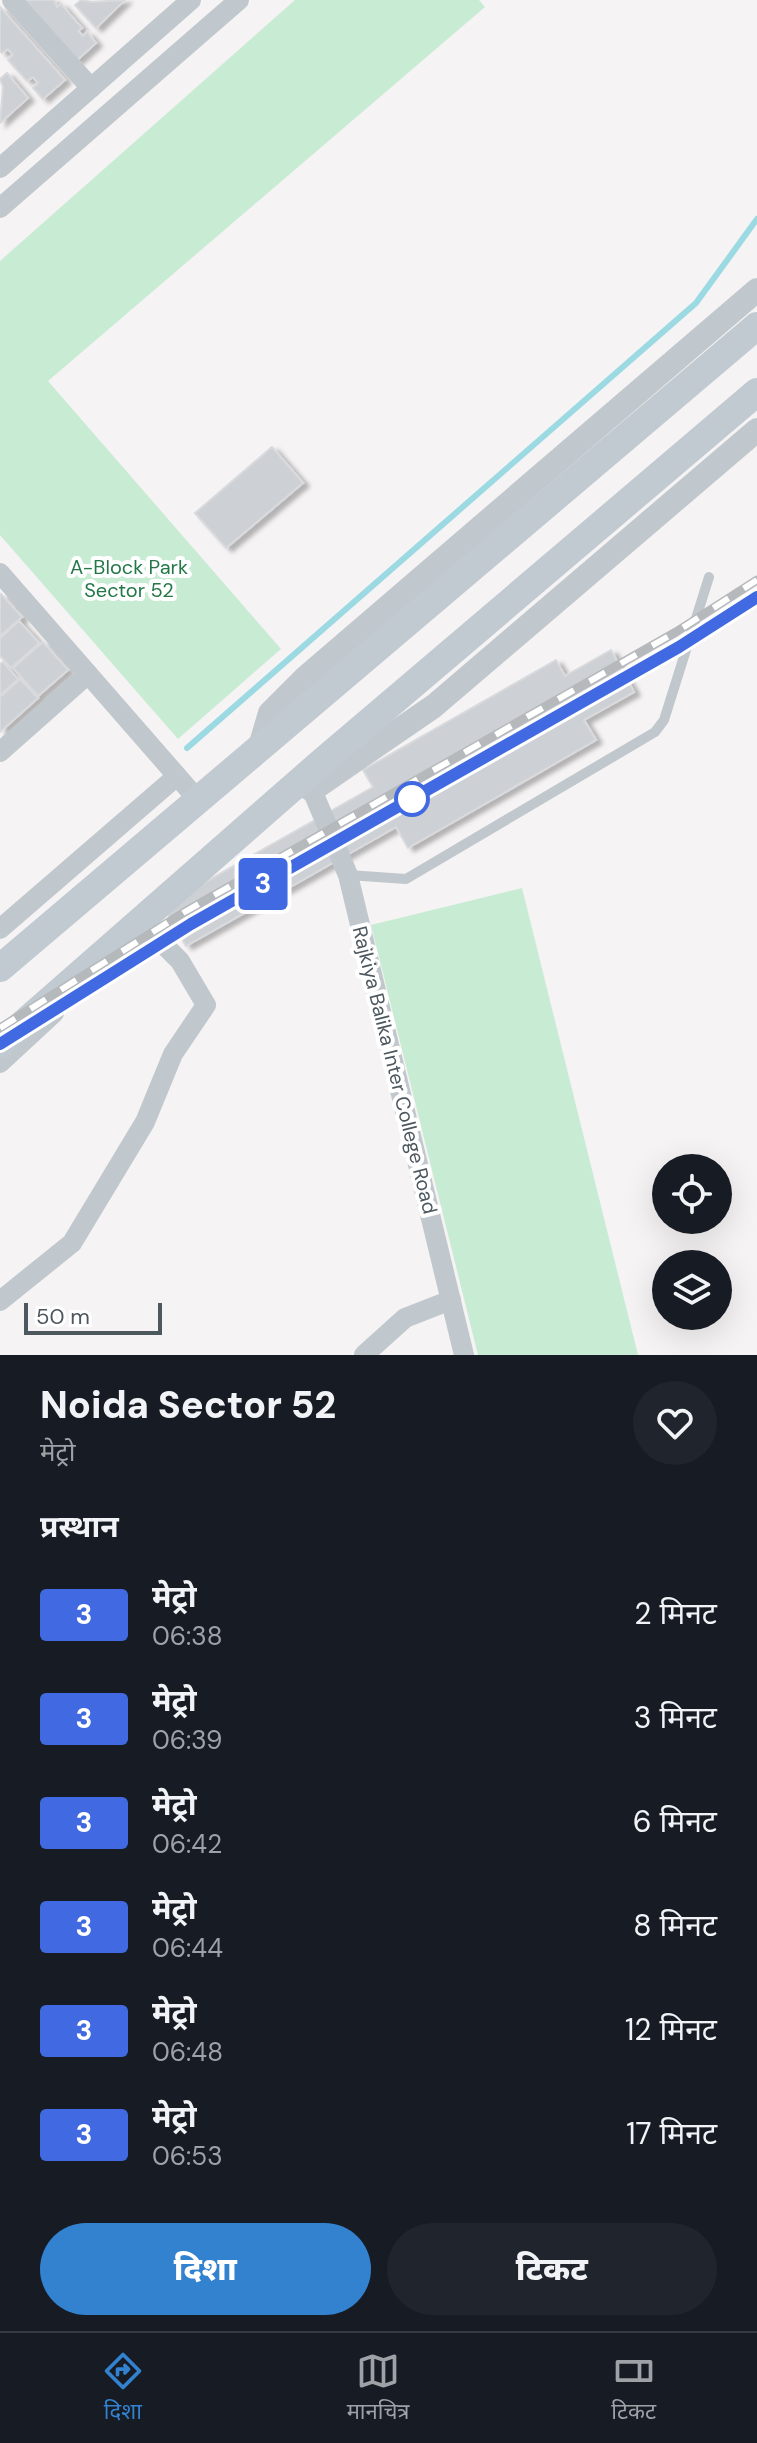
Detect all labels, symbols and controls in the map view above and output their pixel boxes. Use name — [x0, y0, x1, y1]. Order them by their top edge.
park label: A-Block Park Sector 52 — [70, 554, 188, 603]
unlabelled marker — [395, 782, 429, 816]
line badge: 3 — [237, 858, 289, 910]
text: 3 — [255, 865, 271, 902]
street label: Rajkiya Balika Inter College Road — [347, 923, 443, 1217]
map controls — [652, 1154, 732, 1330]
button: locate — [652, 1154, 732, 1234]
button: layers — [652, 1250, 732, 1330]
scale bar — [24, 1299, 162, 1335]
text: 50 m — [36, 1302, 90, 1331]
text: Noida Sector 52 — [40, 1380, 336, 1430]
button: heart — [633, 1381, 717, 1465]
text: मेट्रो — [40, 1435, 75, 1469]
text: प्रस्थान — [40, 1507, 119, 1546]
text: मेट्रो — [152, 1577, 197, 1616]
text: 2 मिनट — [634, 1594, 717, 1633]
text: 3 — [76, 1596, 92, 1633]
text: 06:38 — [152, 1619, 223, 1653]
text: मेट्रो — [152, 1681, 197, 1720]
text: 3 मिनट — [634, 1698, 717, 1737]
text: 3 — [76, 1700, 92, 1737]
text: 06:39 — [152, 1723, 222, 1757]
text: मेट्रो — [152, 1785, 197, 1824]
text: 6 मिनट — [633, 1802, 717, 1841]
text: 3 — [76, 1804, 92, 1841]
text: 06:42 — [152, 1827, 222, 1861]
text: मेट्रो — [152, 1889, 197, 1928]
text: 8 मिनट — [633, 1906, 717, 1945]
text: 3 — [76, 1908, 92, 1945]
text: 06:44 — [152, 1931, 223, 1965]
text: मेट्रो — [152, 1993, 197, 2032]
text: 12 मिनट — [625, 2010, 717, 2049]
text: 3 — [76, 2012, 92, 2049]
text: 06:48 — [152, 2035, 223, 2069]
text: मेट्रो — [152, 2097, 197, 2136]
text: 17 मिनट — [626, 2114, 717, 2153]
text: 3 — [76, 2116, 92, 2153]
text: 06:53 — [152, 2139, 223, 2173]
button: दिशा — [40, 2223, 371, 2315]
button: टिकट — [387, 2223, 717, 2315]
tab: दिशा — [101, 2349, 145, 2428]
tab: मानचित्र — [347, 2349, 410, 2428]
tab: टिकट — [611, 2349, 656, 2428]

